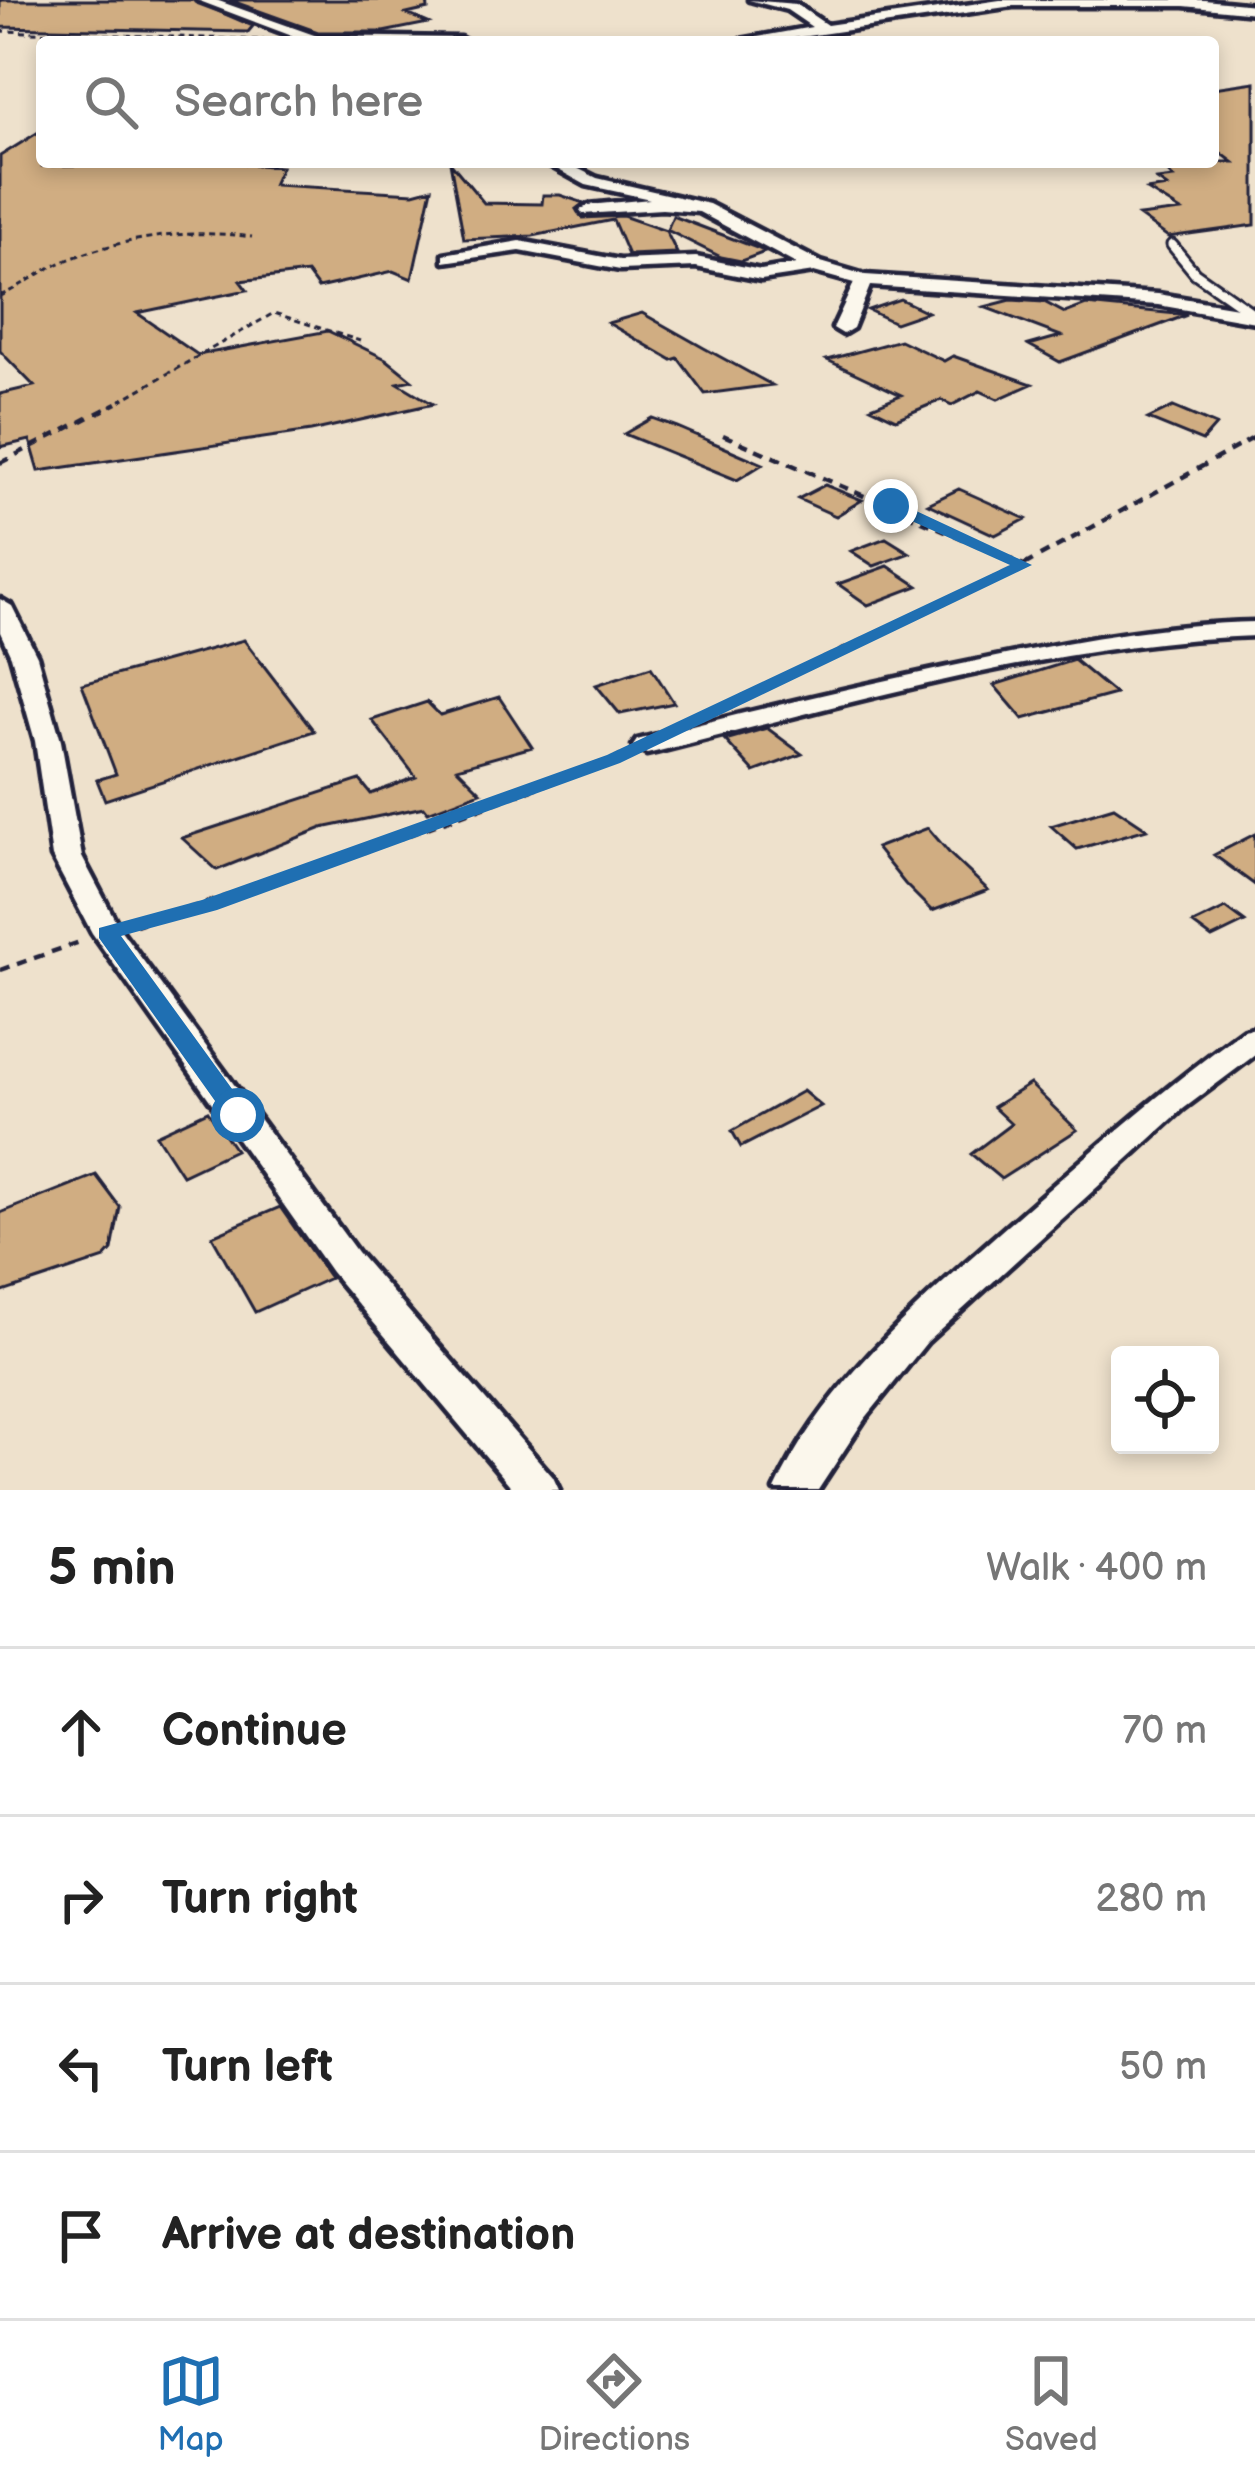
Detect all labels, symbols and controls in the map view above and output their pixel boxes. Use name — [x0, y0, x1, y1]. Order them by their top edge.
search box — [36, 36, 1219, 168]
icon: search — [78, 69, 144, 135]
text: Search here — [174, 75, 423, 130]
route end — [864, 479, 918, 533]
route start — [211, 1088, 265, 1142]
map controls — [1111, 1346, 1219, 1454]
button: locate — [1111, 1346, 1219, 1454]
text: 5 min — [48, 1538, 176, 1599]
text: Walk · 400 m — [986, 1545, 1207, 1592]
icon: ahead — [48, 1699, 114, 1765]
text: Continue — [162, 1704, 347, 1759]
text: 70 m — [1122, 1708, 1207, 1755]
icon: right — [48, 1867, 114, 1933]
text: Turn right — [162, 1872, 358, 1927]
text: 280 m — [1096, 1876, 1207, 1923]
icon: left — [48, 2035, 114, 2101]
text: Turn left — [162, 2040, 333, 2095]
text: 50 m — [1119, 2044, 1207, 2091]
icon: arrive — [48, 2203, 114, 2269]
text: Arrive at destination — [162, 2208, 575, 2263]
tab: Map — [157, 2348, 224, 2460]
tab: Directions — [538, 2348, 690, 2460]
tab: Saved — [1005, 2348, 1098, 2460]

